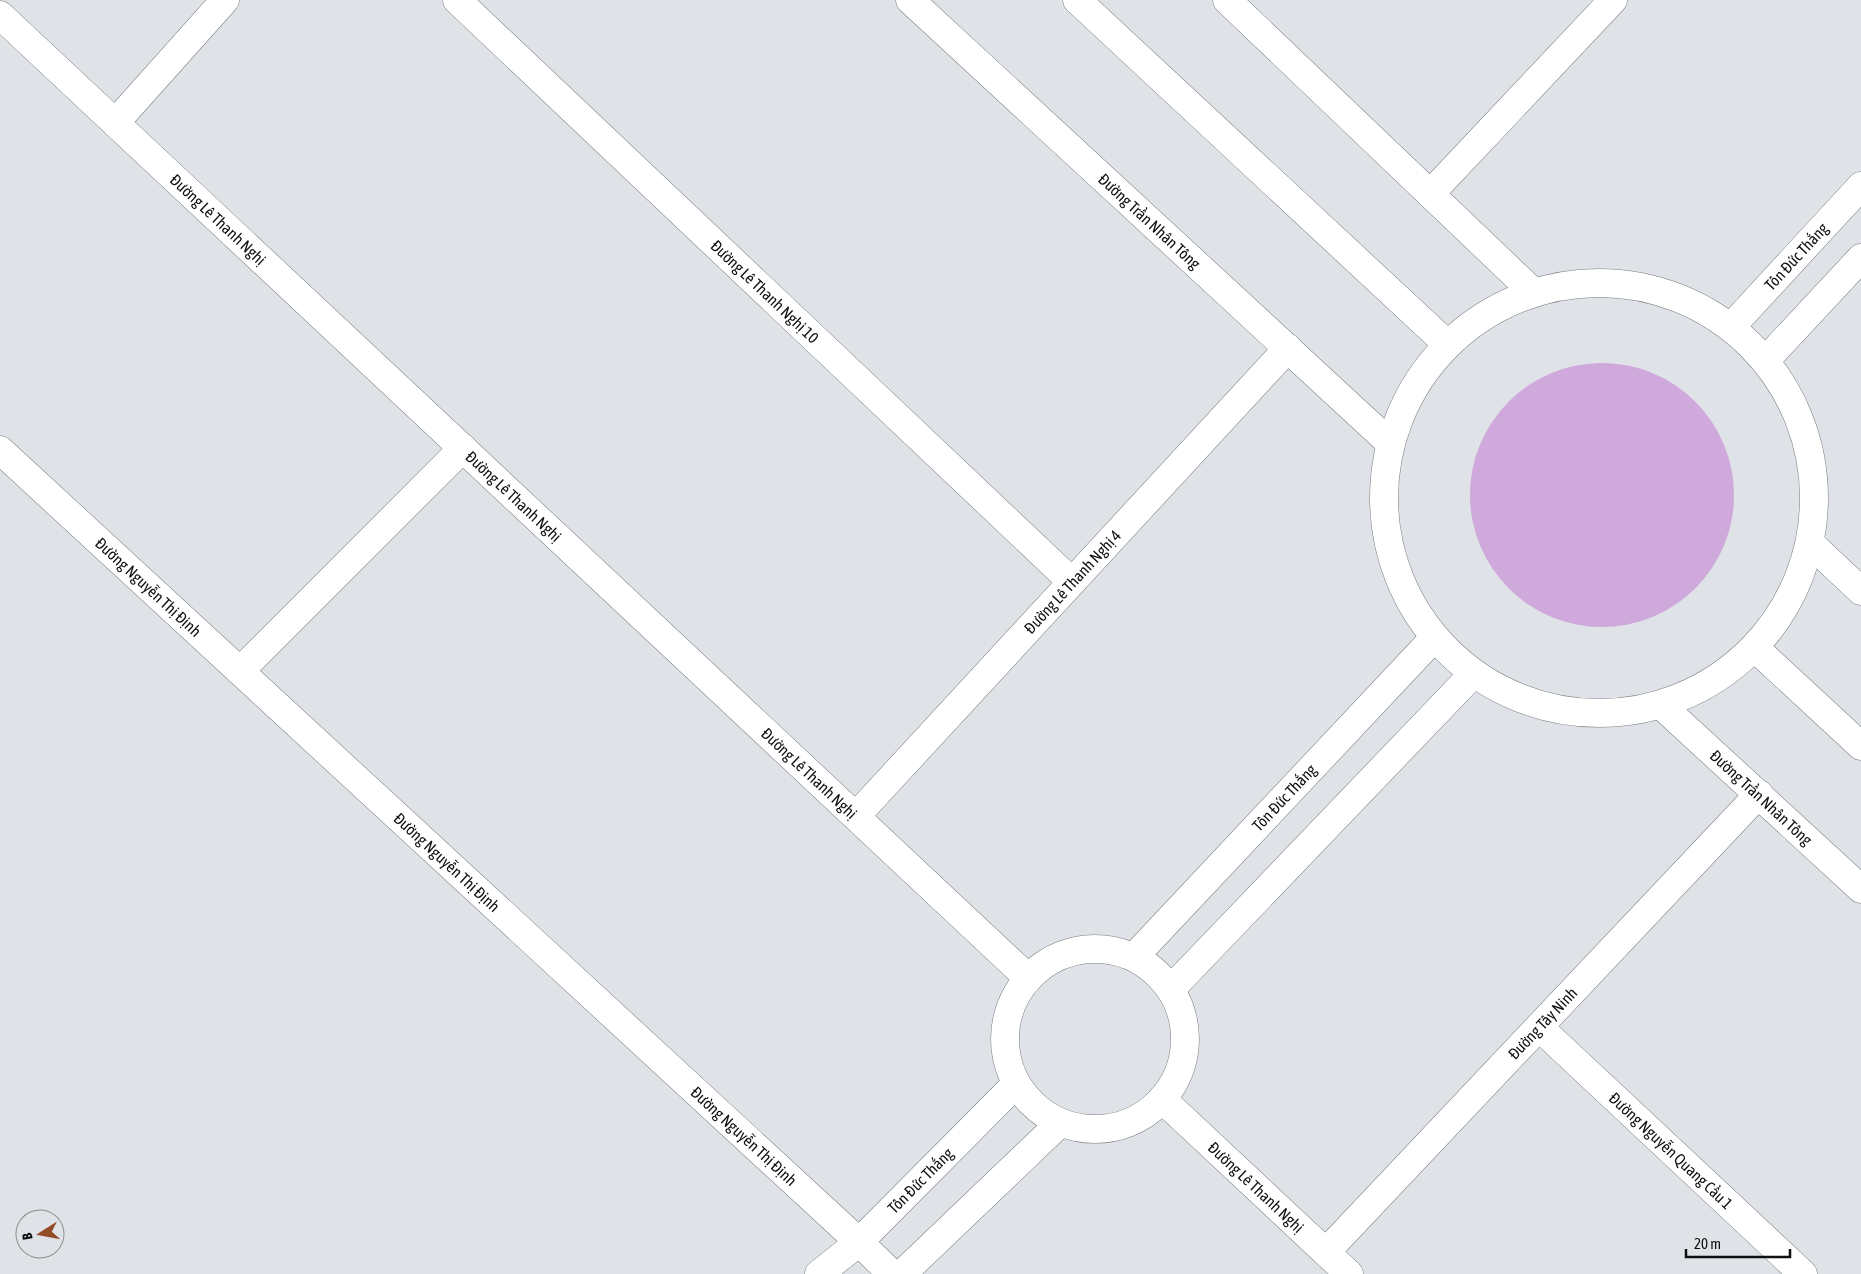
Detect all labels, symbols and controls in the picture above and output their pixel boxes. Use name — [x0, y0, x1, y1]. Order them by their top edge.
street label: Đường Lê Thanh Nghị — [167, 170, 270, 268]
street label: Đường Trần Nhân Tông — [1095, 170, 1204, 273]
street label: Tôn Đức Thắng — [1761, 219, 1832, 294]
street label: Đường Lê Thanh Nghị 10 — [707, 236, 823, 347]
street label: Đường Lê Thanh Nghị — [462, 447, 565, 545]
street label: Đường Lê Thanh Nghị 4 — [1020, 526, 1124, 637]
street label: Đường Nguyễn Thị Định — [92, 534, 205, 640]
street label: Đường Lê Thanh Nghị — [758, 724, 861, 822]
street label: Đường Trần Nhân Tông — [1707, 746, 1816, 849]
street label: Tôn Đức Thắng — [1248, 760, 1321, 835]
street label: Đường Nguyễn Thị Định — [390, 809, 504, 915]
street label: Đường Tây Ninh — [1504, 984, 1581, 1063]
street label: Đường Nguyễn Thị Định — [687, 1083, 801, 1189]
street label: Đường Nguyễn Quang Cầu 1 — [1606, 1089, 1737, 1213]
street label: Đường Lê Thanh Nghị — [1205, 1138, 1308, 1236]
street label: Tôn Đức Thắng — [884, 1144, 957, 1217]
north arrow — [15, 1209, 65, 1259]
scale bar — [1686, 1226, 1790, 1258]
text: B — [19, 1231, 36, 1241]
text: 20 m — [1694, 1235, 1721, 1252]

